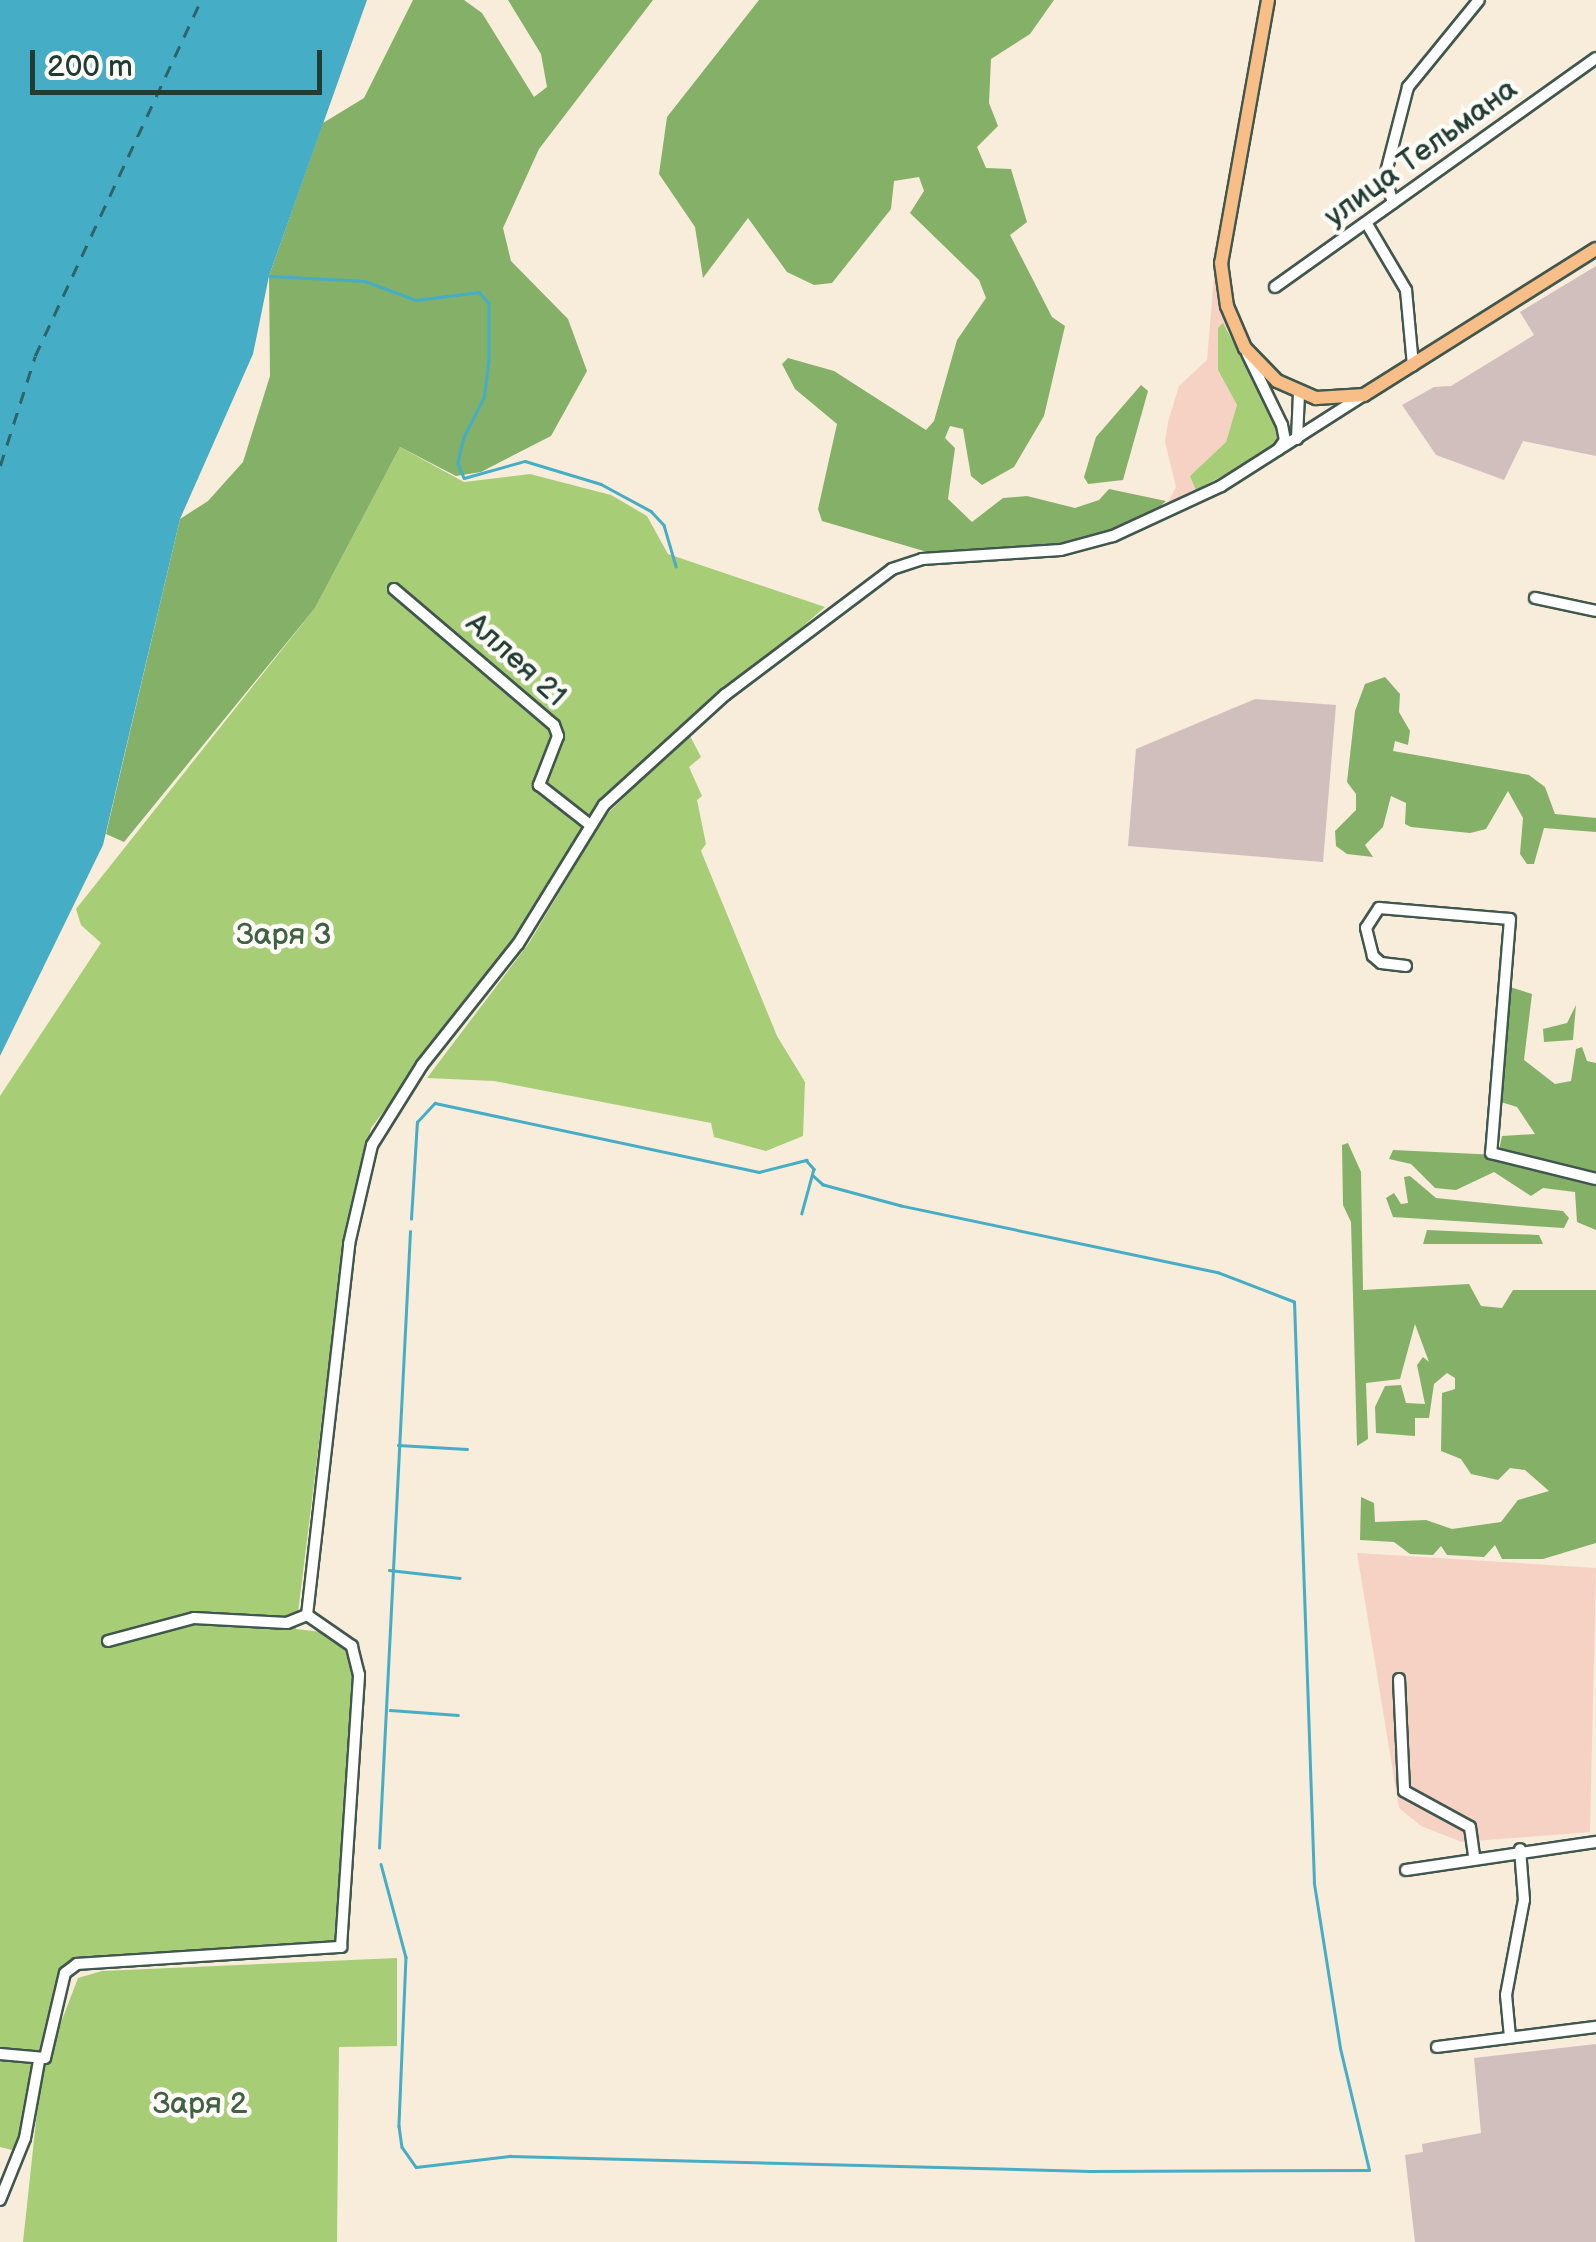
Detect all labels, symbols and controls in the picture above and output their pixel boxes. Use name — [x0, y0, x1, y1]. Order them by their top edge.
scale bar — [35, 30, 328, 92]
text: 200 m — [47, 49, 133, 85]
street label: улица Тельмана — [1318, 71, 1524, 235]
street label: Аллея 21 — [458, 606, 574, 714]
park label: Заря 3 — [236, 917, 332, 953]
park label: Заря 2 — [153, 2086, 247, 2122]

